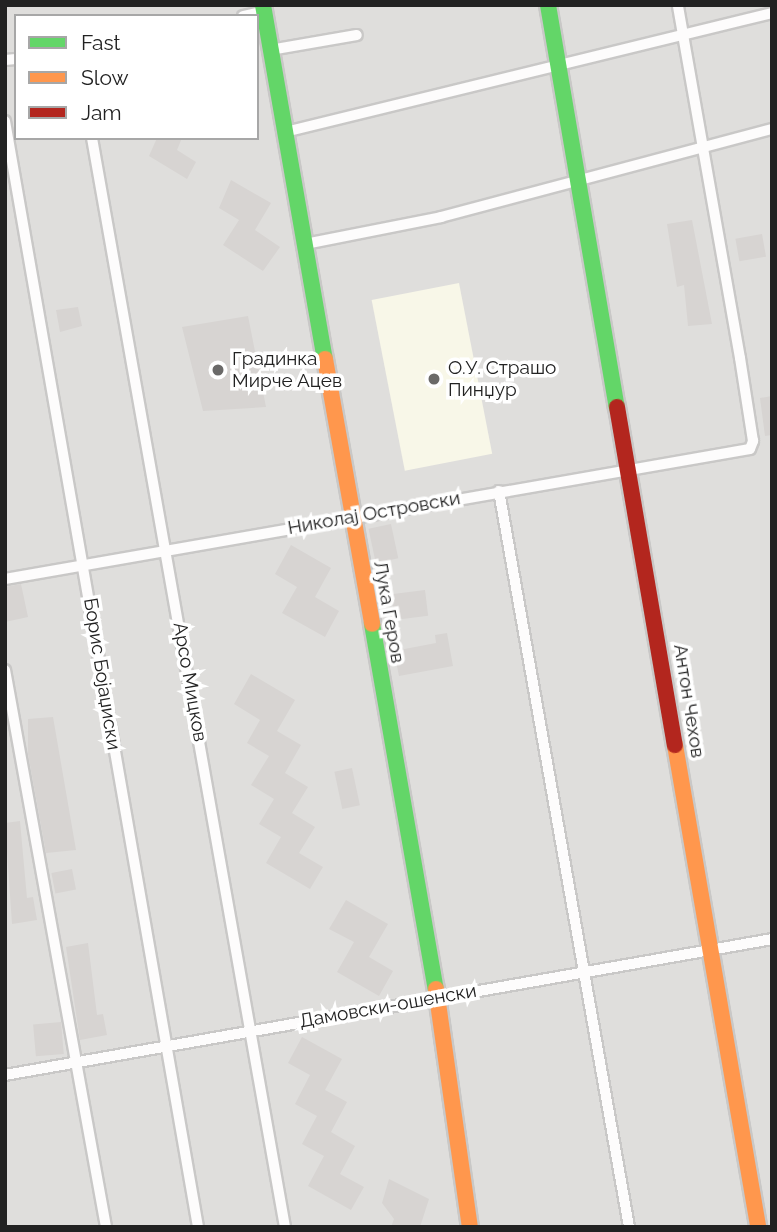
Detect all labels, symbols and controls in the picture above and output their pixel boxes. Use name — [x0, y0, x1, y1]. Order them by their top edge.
legend — [14, 14, 259, 140]
text: Fast — [81, 30, 121, 55]
text: Slow — [81, 65, 129, 90]
text: Jam — [81, 100, 122, 125]
place label: Градинка Мирче Ацев — [232, 348, 343, 392]
place label: О.У. Страшо Пинџур — [448, 357, 556, 401]
marker: Градинка Мирче Ацев — [210, 362, 226, 378]
marker: О.У. Страшо Пинџур — [426, 371, 442, 387]
street label: Николај Островски — [286, 487, 462, 539]
street label: Лука Геров — [369, 559, 409, 665]
street label: Борис Бојаџиски — [79, 596, 125, 752]
street label: Арсо Мицков — [168, 621, 212, 743]
street label: Антон Чехов — [669, 643, 709, 759]
street label: Дамовски-ошенски — [298, 979, 478, 1033]

